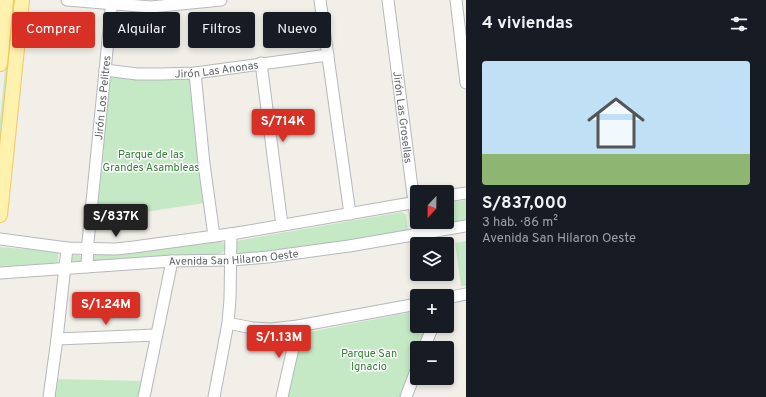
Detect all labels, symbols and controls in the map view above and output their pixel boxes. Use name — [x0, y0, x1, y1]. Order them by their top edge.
chip: Comprar — [12, 12, 95, 48]
chip: Alquilar — [103, 12, 180, 48]
chip: Filtros — [188, 12, 255, 48]
chip: Nuevo — [263, 12, 331, 48]
text: 4 viviendas — [482, 13, 573, 35]
icon: filters — [728, 13, 750, 35]
street label: Jirón Los Pelitres — [92, 55, 114, 141]
street label: Jirón Las Anonas — [174, 58, 259, 82]
street label: Jirón Las Grosellas — [389, 70, 415, 164]
icon: home — [580, 87, 652, 159]
pin: S/714K — [250, 109, 316, 143]
text: S/714K — [261, 114, 305, 130]
park label: Parque de las Grandes Asambleas — [103, 148, 199, 175]
north arrow — [410, 185, 454, 229]
map controls — [410, 185, 454, 385]
text: S/837,000 — [482, 193, 567, 215]
pin: S/837K — [83, 204, 149, 238]
text: S/837K — [93, 209, 139, 225]
text: 3 hab. · 86 m² — [482, 215, 558, 231]
text: Avenida San Hilaron Oeste — [482, 231, 636, 247]
button: layers — [410, 237, 454, 281]
street label: Avenida San Hilaron Oeste — [168, 247, 300, 269]
button: + — [410, 289, 454, 333]
pin: S/1.24M — [69, 292, 143, 326]
text: S/1.24M — [81, 297, 131, 313]
pin: S/1.13M — [242, 325, 316, 359]
text: S/1.13M — [256, 330, 302, 346]
button: − — [410, 341, 454, 385]
park label: Parque San Ignacio — [341, 347, 397, 374]

